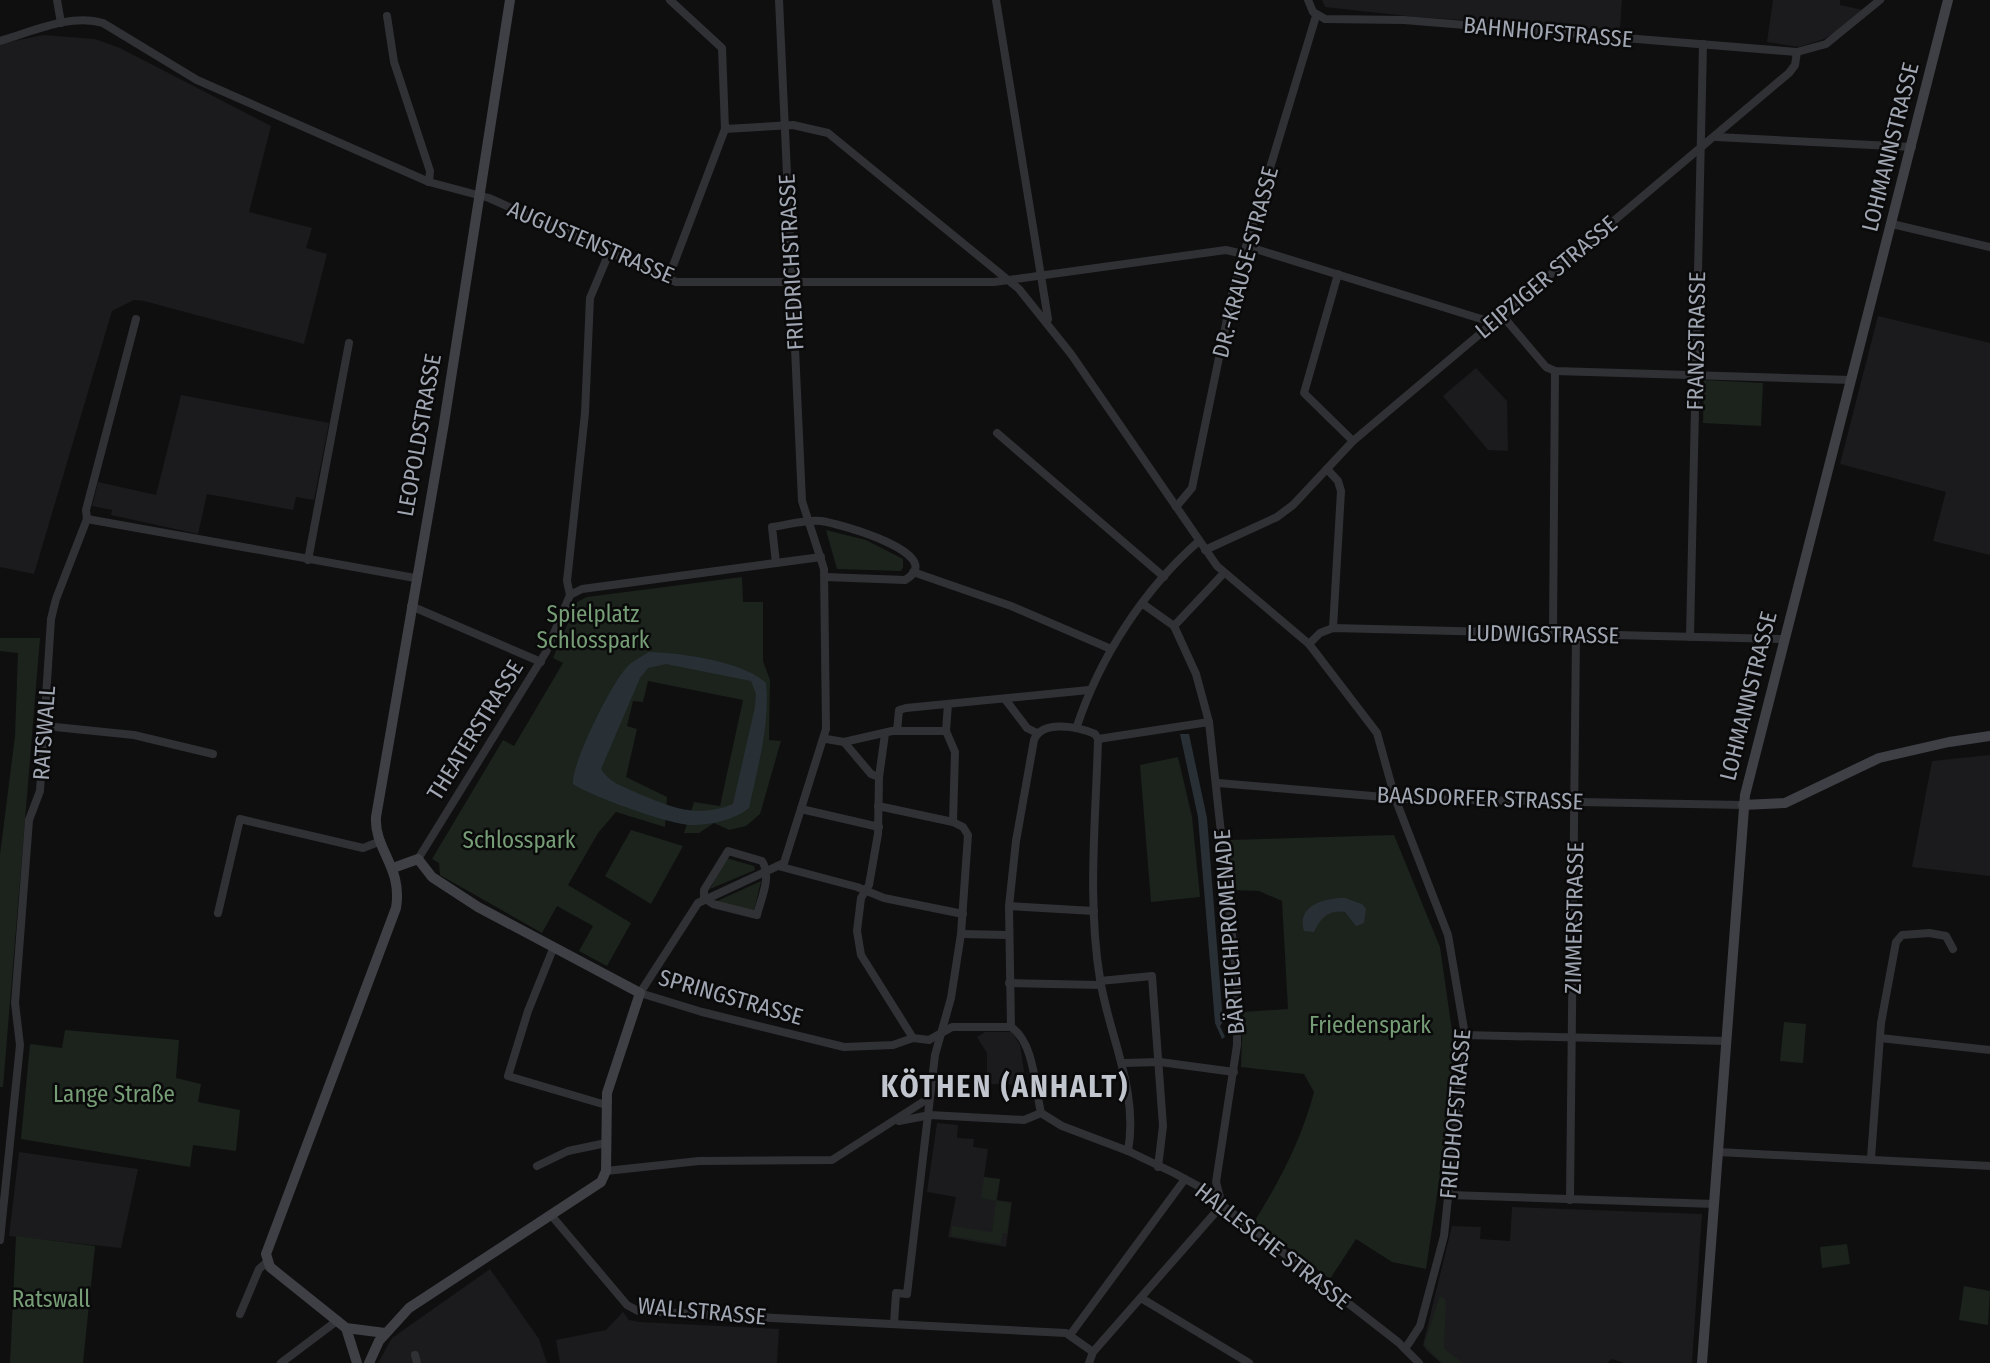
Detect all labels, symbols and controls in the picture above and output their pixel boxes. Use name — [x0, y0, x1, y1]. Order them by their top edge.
street label: BAHNHOFSTRASSE — [1462, 11, 1634, 53]
street label: LOHMANNSTRASSE — [1855, 59, 1925, 235]
street label: DR.-KRAUSE-STRASSE — [1206, 163, 1284, 361]
street label: FRIEDRICHSTRASSE — [772, 173, 810, 351]
street label: AUGUSTENSTRASSE — [504, 194, 678, 290]
street label: LEIPZIGER STRASSE — [1469, 210, 1623, 344]
street label: FRANZSTRASSE — [1681, 271, 1711, 411]
street label: LEOPOLDSTRASSE — [391, 351, 447, 519]
park label: Spielplatz Schlosspark — [537, 600, 650, 654]
street label: LOHMANNSTRASSE — [1713, 608, 1783, 784]
street label: LUDWIGSTRASSE — [1467, 619, 1619, 649]
street label: THEATERSTRASSE — [421, 655, 529, 805]
street label: RATSWALL — [27, 685, 61, 781]
street label: BAASDORFER STRASSE — [1376, 780, 1584, 816]
park label: Schlosspark — [463, 826, 576, 854]
street label: BÄRTEICHPROMENADE — [1208, 828, 1250, 1036]
street label: ZIMMERSTRASSE — [1559, 842, 1589, 994]
street label: SPRINGSTRASSE — [656, 963, 806, 1031]
park label: Friedenspark — [1309, 1011, 1431, 1039]
street label: FRIEDHOFSTRASSE — [1434, 1028, 1476, 1200]
district label: KÖTHEN (ANHALT) — [881, 1068, 1129, 1105]
park label: Lange Straße — [53, 1080, 175, 1108]
street label: HALLESCHE STRASSE — [1190, 1177, 1356, 1315]
park label: Ratswall — [12, 1285, 90, 1313]
street label: WALLSTRASSE — [637, 1291, 767, 1331]

